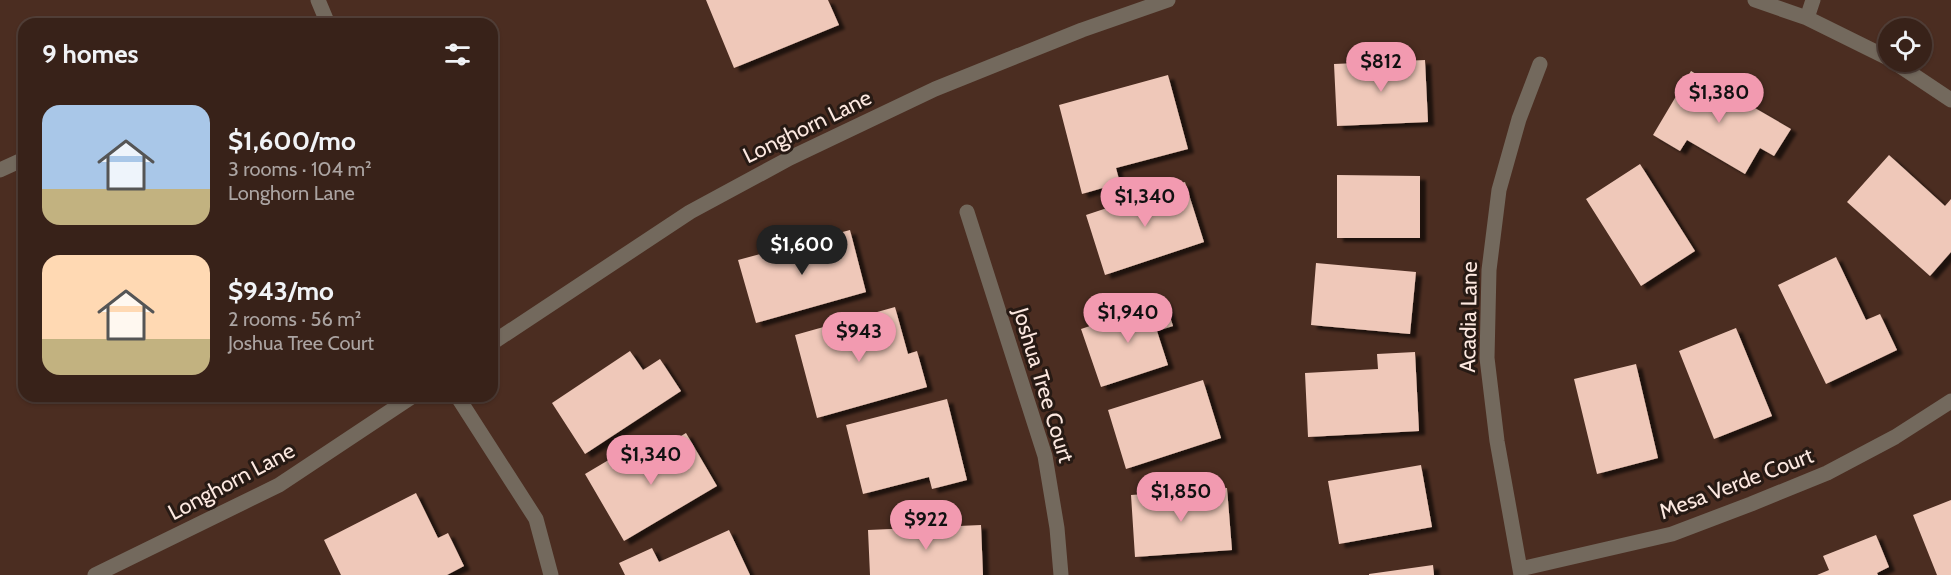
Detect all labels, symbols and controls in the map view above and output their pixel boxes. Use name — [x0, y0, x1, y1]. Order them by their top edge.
map controls — [1878, 18, 1932, 72]
button: locate — [1878, 18, 1932, 72]
text: 9 homes — [42, 38, 139, 70]
icon: filters — [441, 38, 474, 71]
pin: $812 — [1345, 42, 1417, 93]
text: $812 — [1360, 49, 1402, 73]
pin: $1,380 — [1670, 73, 1768, 124]
text: $1,380 — [1689, 80, 1749, 104]
street label: Longhorn Lane — [739, 84, 876, 169]
text: $1,600/mo — [228, 125, 356, 157]
icon: home — [90, 129, 162, 201]
text: 3 rooms · 104 m² — [228, 157, 372, 181]
pin: $1,340 — [1096, 177, 1194, 228]
text: Longhorn Lane — [228, 181, 355, 205]
text: $1,340 — [1115, 184, 1175, 208]
pin: $1,600 — [753, 225, 851, 276]
text: $1,600 — [770, 232, 834, 256]
street label: Acadia Lane — [1454, 261, 1483, 373]
text: $943/mo — [228, 275, 334, 307]
icon: home — [90, 279, 162, 351]
pin: $1,940 — [1079, 293, 1177, 344]
text: $1,940 — [1097, 300, 1159, 324]
street label: Joshua Tree Court — [1007, 303, 1080, 466]
text: 2 rooms · 56 m² — [228, 307, 361, 331]
pin: $943 — [823, 312, 895, 363]
text: $943 — [836, 319, 882, 343]
text: Joshua Tree Court — [228, 331, 374, 355]
pin: $1,340 — [602, 435, 700, 486]
street label: Longhorn Lane — [163, 437, 299, 526]
street label: Mesa Verde Court — [1655, 441, 1818, 525]
text: $1,340 — [621, 442, 681, 466]
pin: $1,850 — [1132, 472, 1230, 523]
text: $1,850 — [1151, 479, 1211, 503]
pin: $922 — [890, 500, 962, 551]
text: $922 — [904, 507, 948, 531]

